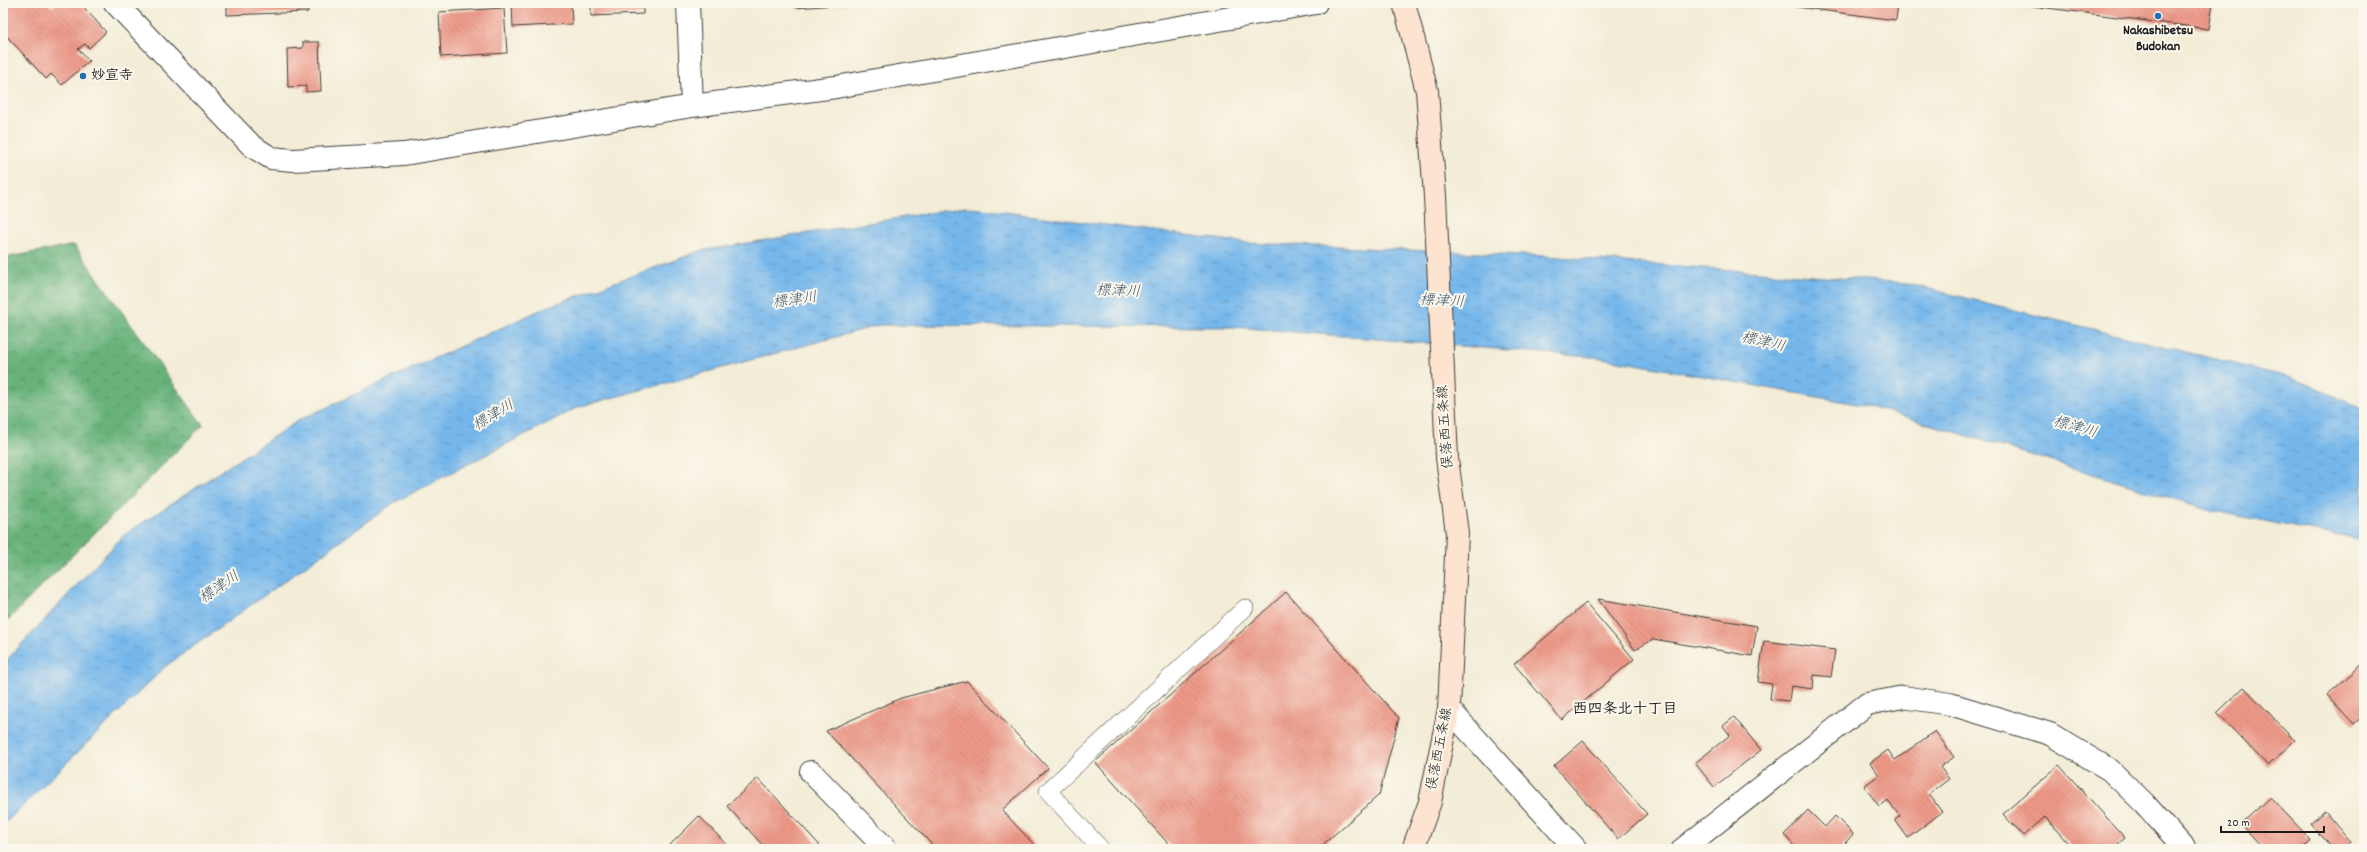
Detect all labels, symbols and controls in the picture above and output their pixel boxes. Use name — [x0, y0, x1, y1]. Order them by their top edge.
marker: Nakashibetsu Budokan — [2153, 11, 2163, 21]
place label: Nakashibetsu Budokan — [2123, 21, 2193, 57]
place label: 妙宣寺 — [91, 66, 133, 86]
marker: 妙宣寺 — [78, 71, 88, 81]
water label: 標津川 — [1095, 280, 1141, 304]
water label: 標津川 — [771, 287, 819, 315]
water label: 標津川 — [1419, 290, 1465, 314]
water label: 標津川 — [1739, 327, 1787, 359]
street label: 俣落西五条線 — [1433, 384, 1459, 470]
water label: 標津川 — [469, 395, 519, 437]
water label: 標津川 — [2050, 411, 2100, 445]
water label: 標津川 — [195, 566, 245, 610]
district label: 西四条北十丁目 — [1572, 699, 1678, 721]
street label: 俣落西五条線 — [1422, 706, 1458, 792]
scale bar — [2221, 808, 2324, 834]
text: 20 m — [2227, 815, 2250, 832]

